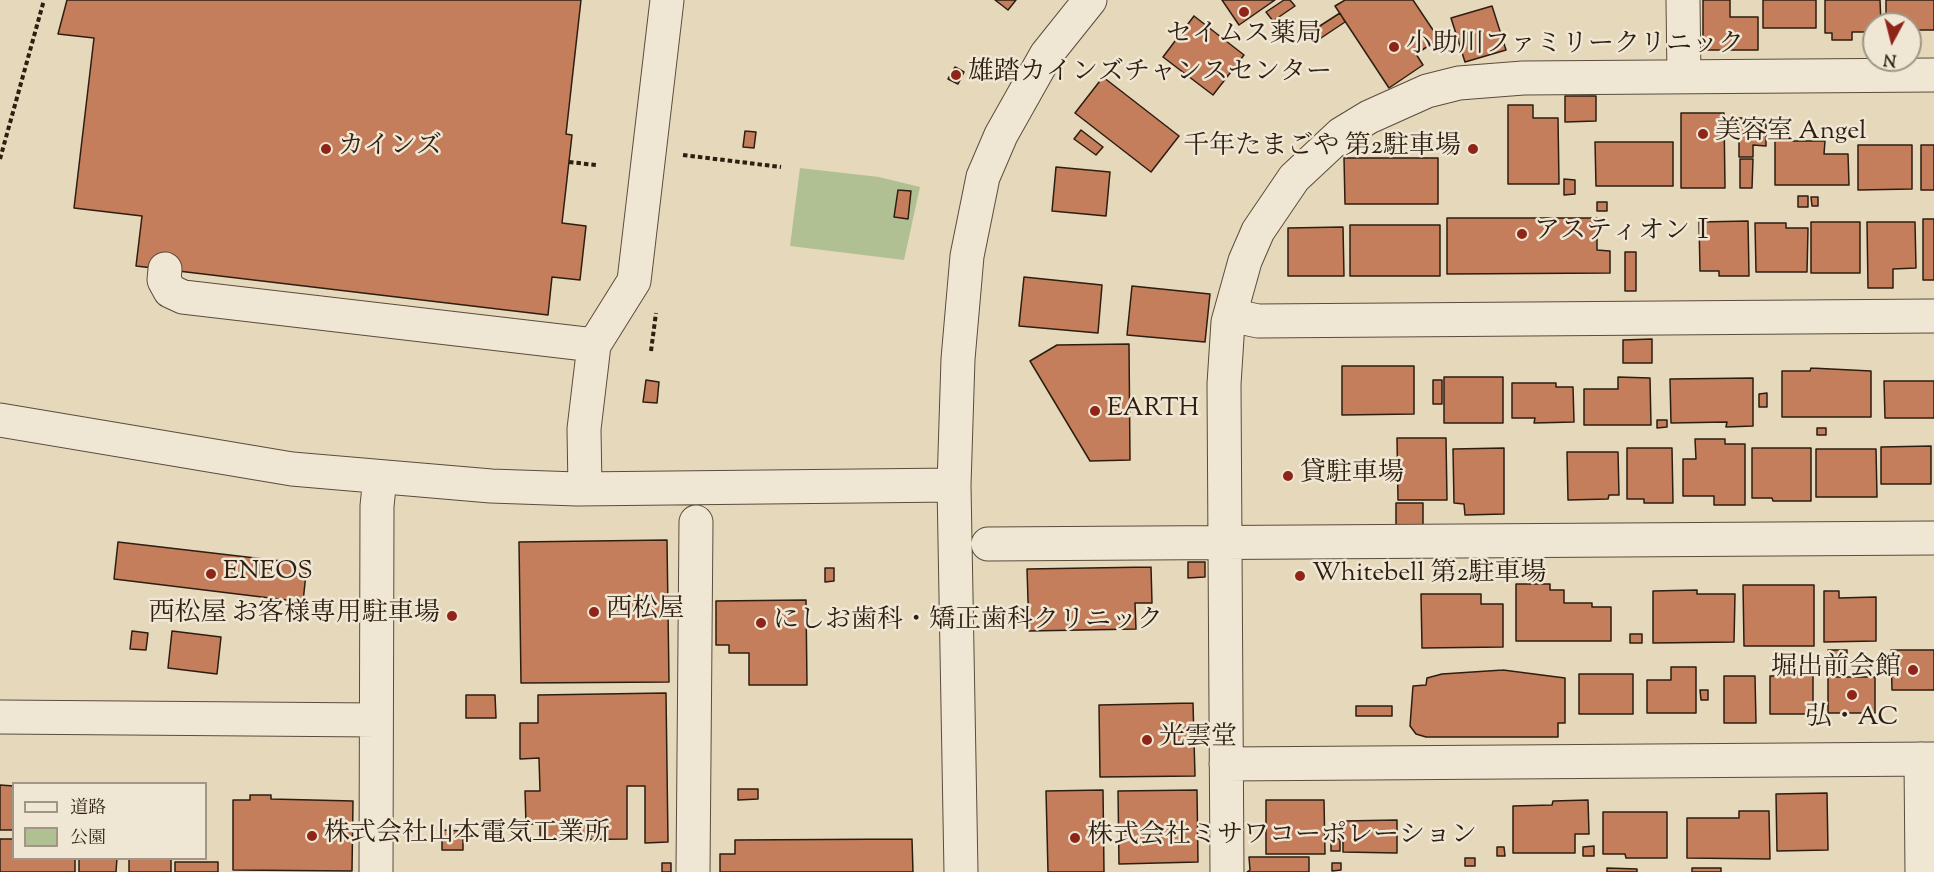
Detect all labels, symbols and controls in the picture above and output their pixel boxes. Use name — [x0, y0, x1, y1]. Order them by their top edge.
marker: セイムス薬局 — [1237, 5, 1251, 19]
north arrow — [1862, 12, 1922, 72]
place label: セイムス薬局 — [1166, 21, 1322, 53]
place label: 小助川ファミリークリニック — [1406, 31, 1744, 63]
marker: 小助川ファミリークリニック — [1387, 40, 1401, 54]
text: N — [1882, 46, 1898, 71]
place label: 雄踏カインズチャンスセンター — [968, 59, 1332, 91]
marker: 雄踏カインズチャンスセンター — [949, 68, 963, 82]
place label: 美容室 Angel — [1715, 118, 1867, 150]
marker: 美容室 Angel — [1696, 127, 1710, 141]
place label: カインズ — [338, 133, 442, 165]
place label: 千年たまごや 第2駐車場 — [1183, 133, 1461, 165]
marker: カインズ — [319, 142, 333, 156]
marker: 千年たまごや 第2駐車場 — [1466, 142, 1480, 156]
place label: アスティオンⅠ — [1534, 218, 1716, 250]
marker: アスティオンⅠ — [1515, 227, 1529, 241]
place label: EARTH — [1107, 395, 1199, 427]
marker: EARTH — [1088, 404, 1102, 418]
place label: 貸駐車場 — [1300, 460, 1404, 492]
marker: 貸駐車場 — [1281, 469, 1295, 483]
place label: ENEOS — [223, 558, 313, 590]
place label: Whitebell 第2駐車場 — [1312, 560, 1547, 592]
marker: ENEOS — [204, 567, 218, 581]
marker: Whitebell 第2駐車場 — [1293, 569, 1307, 583]
place label: 西松屋 — [606, 596, 684, 628]
place label: 西松屋 お客様専用駐車場 — [148, 600, 440, 632]
marker: 西松屋 — [587, 605, 601, 619]
place label: にしお歯科・矯正歯科クリニック — [773, 607, 1163, 639]
marker: 西松屋 お客様専用駐車場 — [445, 609, 459, 623]
marker: にしお歯科・矯正歯科クリニック — [754, 616, 768, 630]
place label: 堀出前会館 — [1771, 654, 1901, 686]
marker: 堀出前会館 — [1906, 663, 1920, 677]
marker: 弘・AC — [1845, 688, 1859, 702]
place label: 弘・AC — [1806, 704, 1898, 736]
place label: 光雲堂 — [1159, 724, 1237, 756]
marker: 光雲堂 — [1140, 733, 1154, 747]
legend — [12, 782, 207, 860]
text: 道路 — [70, 796, 106, 822]
place label: 株式会社山本電気工業所 — [324, 820, 610, 852]
place label: 株式会社ミサワコーポレーション — [1087, 822, 1477, 854]
text: 公園 — [70, 826, 106, 852]
marker: 株式会社山本電気工業所 — [305, 829, 319, 843]
marker: 株式会社ミサワコーポレーション — [1068, 831, 1082, 845]

